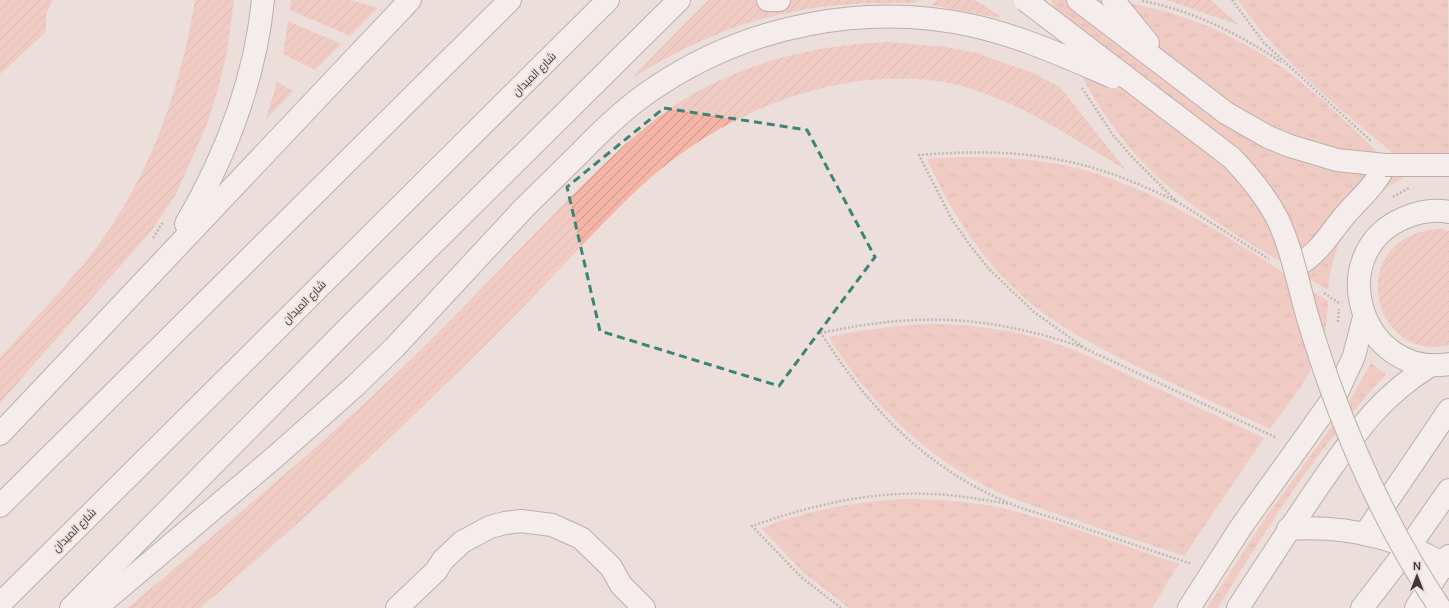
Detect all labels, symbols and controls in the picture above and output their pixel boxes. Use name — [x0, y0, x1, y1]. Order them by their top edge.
street label: شارع الميدان — [508, 48, 560, 100]
street label: شارع الميدان — [278, 276, 330, 328]
street label: شارع الميدان — [48, 504, 100, 556]
north arrow — [1397, 556, 1437, 596]
text: N — [1413, 558, 1421, 573]

